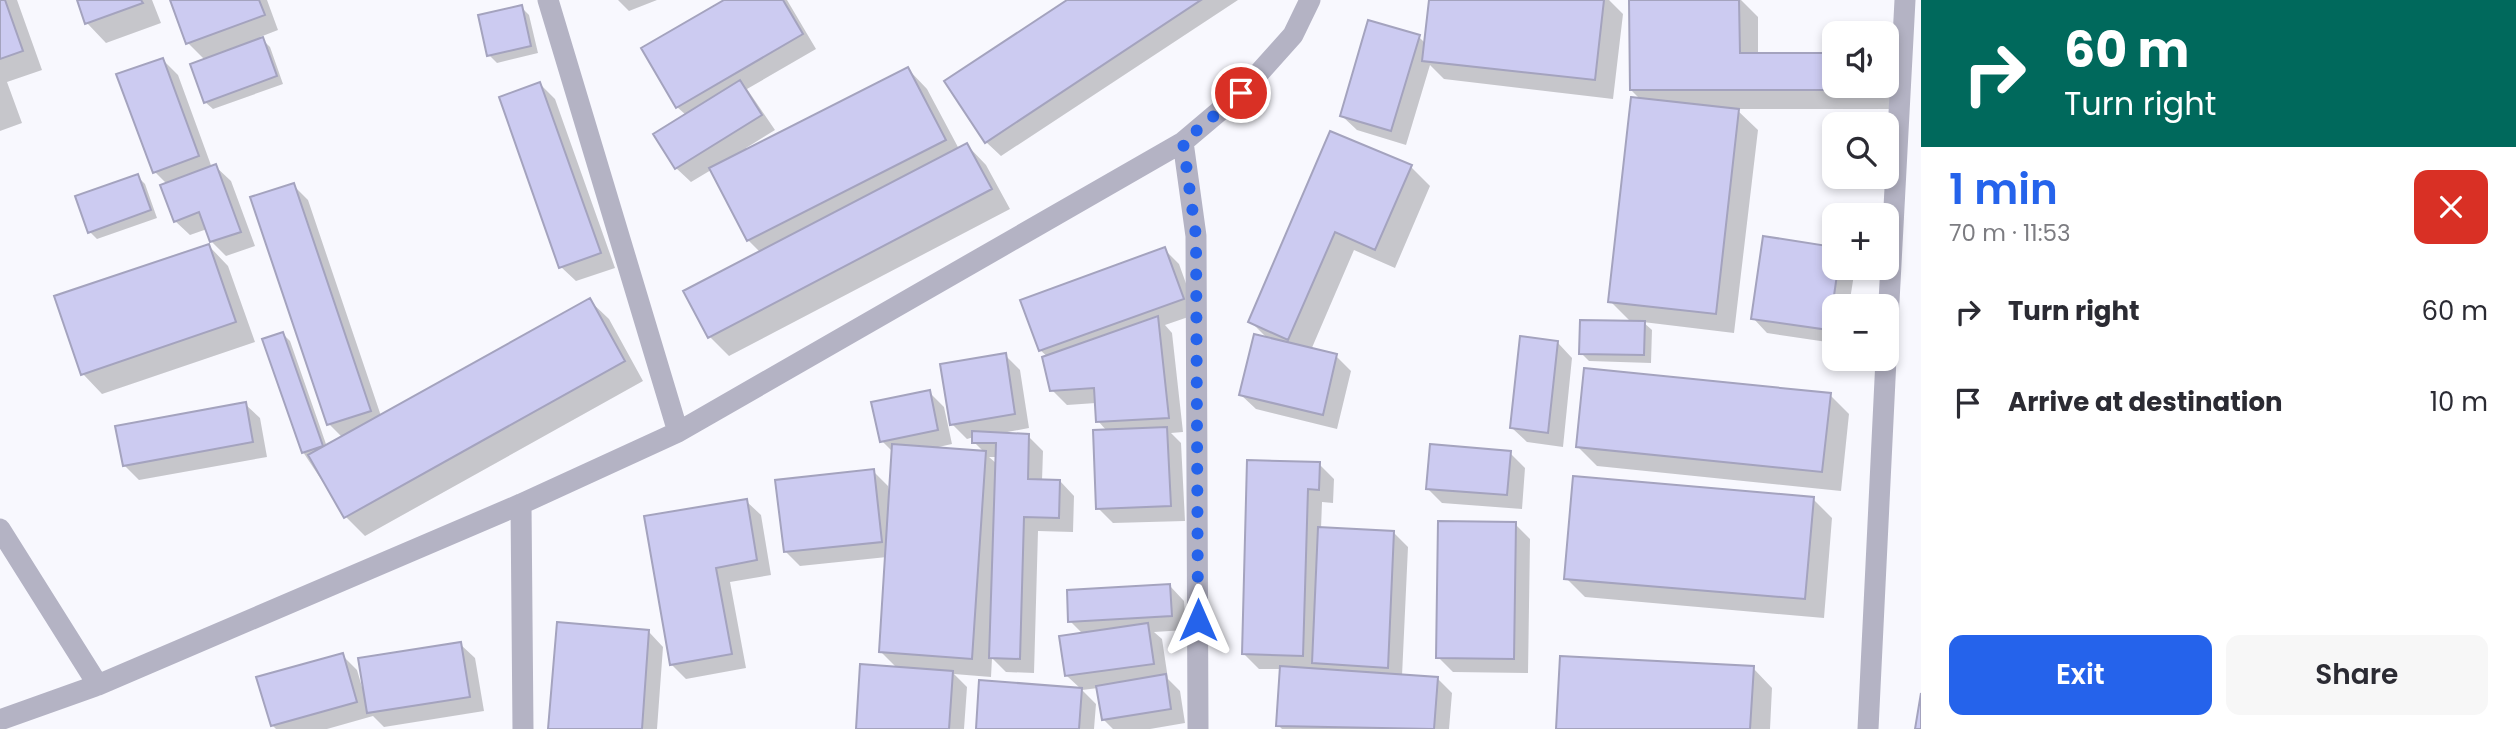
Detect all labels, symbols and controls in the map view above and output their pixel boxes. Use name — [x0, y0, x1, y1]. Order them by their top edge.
text: 60 m — [2064, 16, 2189, 84]
map controls — [1822, 21, 1899, 371]
button: sound — [1822, 21, 1899, 98]
icon: right — [1949, 28, 2040, 119]
pin — [1211, 63, 1271, 123]
icon: arrive — [1222, 74, 1260, 112]
text: Turn right — [2064, 81, 2216, 126]
button: search — [1822, 112, 1899, 189]
text: 1 min — [1949, 160, 2058, 219]
button: close — [2414, 170, 2488, 244]
button: + — [1822, 203, 1899, 280]
text: 70 m · 11:53 — [1949, 217, 2071, 249]
icon: right — [1949, 293, 1987, 331]
text: Turn right — [2008, 293, 2140, 329]
text: 60 m — [2421, 293, 2488, 329]
button: − — [1822, 294, 1899, 371]
icon: arrive — [1949, 384, 1987, 422]
text: Arrive at destination — [2008, 384, 2283, 420]
text: 10 m — [2430, 384, 2488, 420]
position arrow — [1161, 583, 1235, 657]
button: Exit — [1949, 635, 2212, 715]
button: Share — [2226, 635, 2488, 715]

